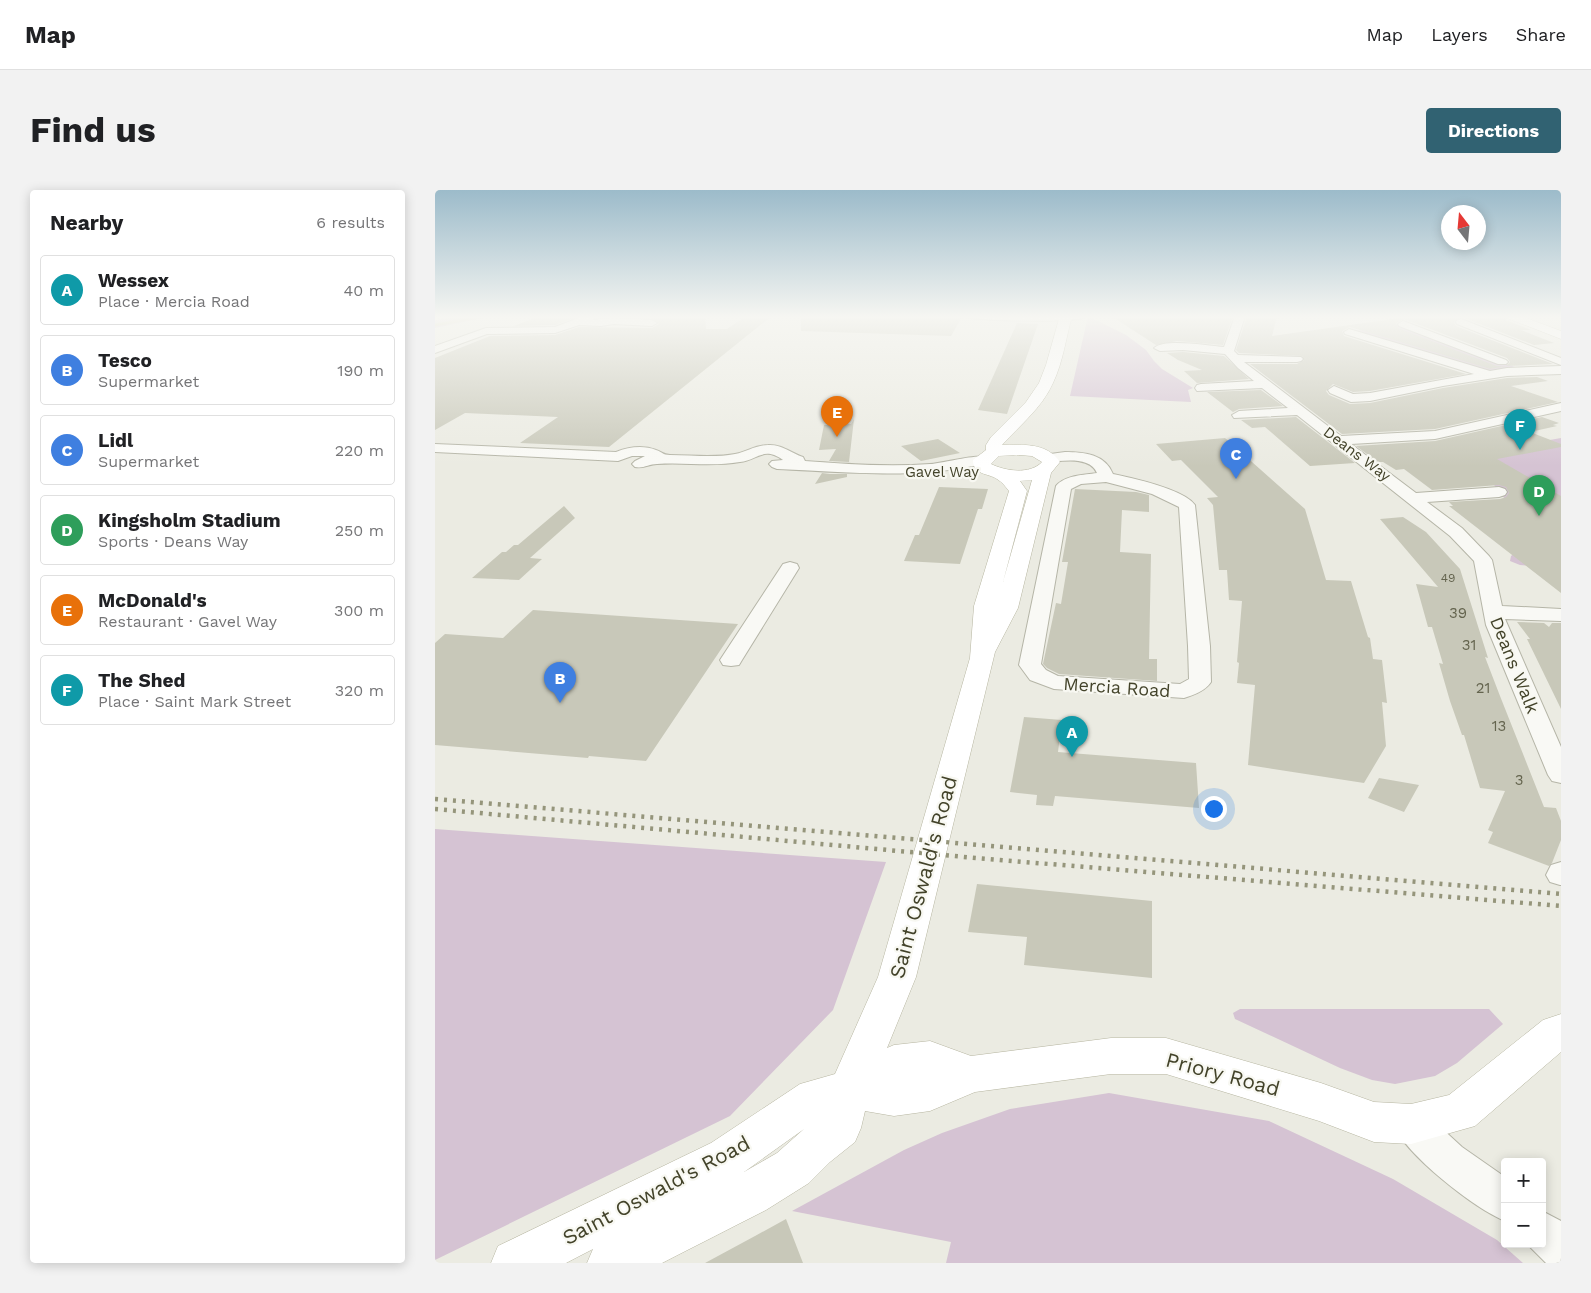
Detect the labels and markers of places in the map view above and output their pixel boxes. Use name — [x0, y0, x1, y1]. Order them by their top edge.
pin: E — [821, 396, 853, 437]
pin: F — [1504, 409, 1536, 450]
pin: C — [1220, 438, 1252, 479]
pin: D — [1523, 475, 1555, 516]
pin: B — [544, 662, 576, 703]
pin: A — [1056, 716, 1088, 757]

